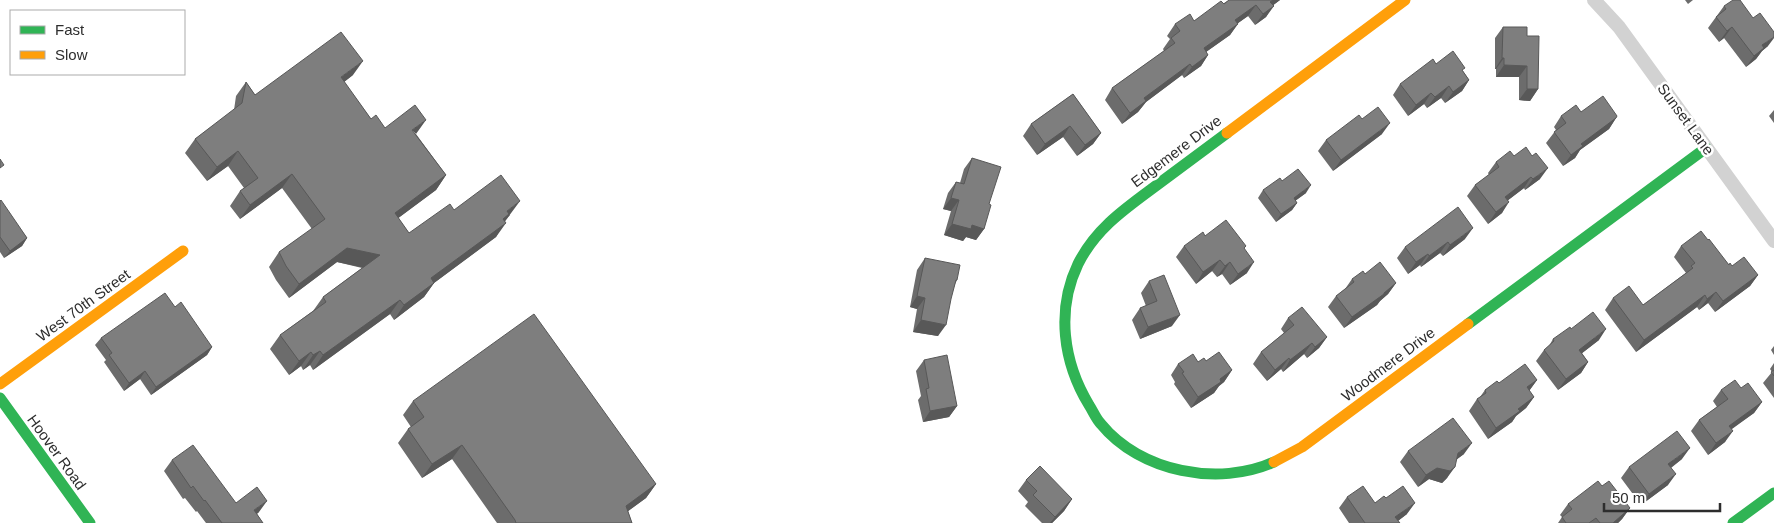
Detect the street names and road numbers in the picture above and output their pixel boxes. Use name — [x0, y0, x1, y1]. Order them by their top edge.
street label: Sunset Lane — [1654, 80, 1718, 158]
street label: Edgemere Drive — [1128, 112, 1224, 190]
street label: West 70th Street — [33, 265, 134, 345]
street label: Woodmere Drive — [1338, 323, 1438, 405]
street label: Hoover Road — [24, 411, 90, 493]

